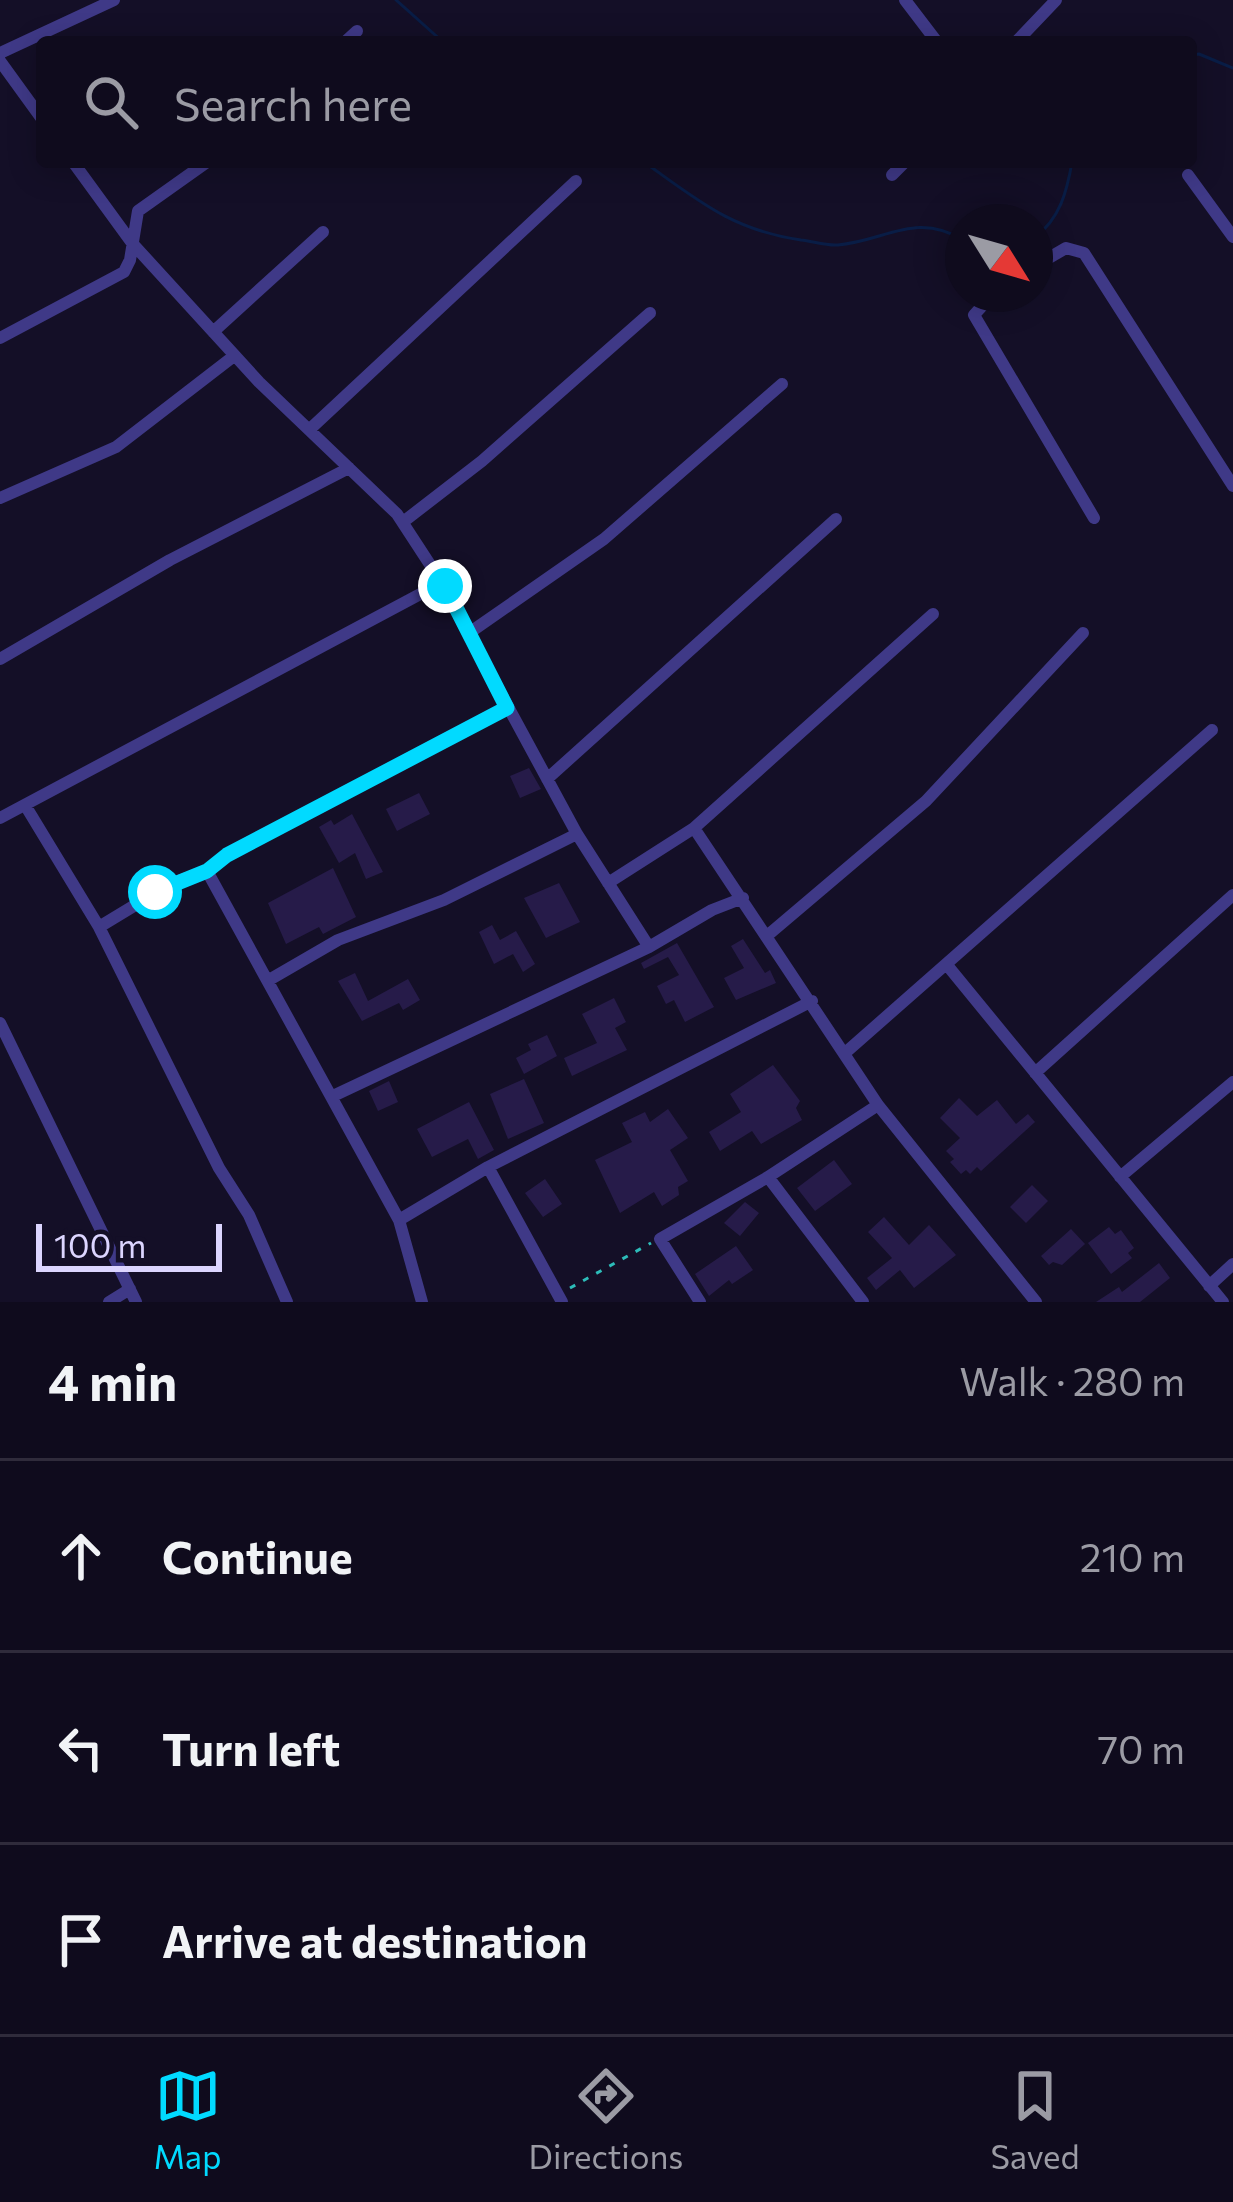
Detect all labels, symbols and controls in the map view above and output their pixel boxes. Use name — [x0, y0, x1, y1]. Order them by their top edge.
search box — [36, 36, 1197, 168]
icon: search — [78, 69, 144, 135]
text: Search here — [174, 75, 412, 130]
north arrow — [945, 204, 1053, 312]
route end — [418, 559, 472, 613]
route start — [128, 865, 182, 919]
scale bar — [36, 1218, 222, 1271]
text: 100 m — [54, 1224, 146, 1265]
text: 4 min — [48, 1349, 177, 1412]
text: Walk · 280 m — [960, 1356, 1185, 1404]
icon: ahead — [48, 1523, 114, 1589]
text: Continue — [162, 1528, 353, 1583]
text: 210 m — [1080, 1532, 1185, 1580]
icon: left — [48, 1715, 114, 1781]
text: Turn left — [162, 1720, 340, 1775]
text: 70 m — [1098, 1724, 1185, 1772]
icon: arrive — [48, 1907, 114, 1973]
text: Arrive at destination — [162, 1912, 588, 1967]
tab: Map — [154, 2063, 222, 2176]
tab: Directions — [529, 2063, 683, 2176]
tab: Saved — [990, 2063, 1079, 2176]

